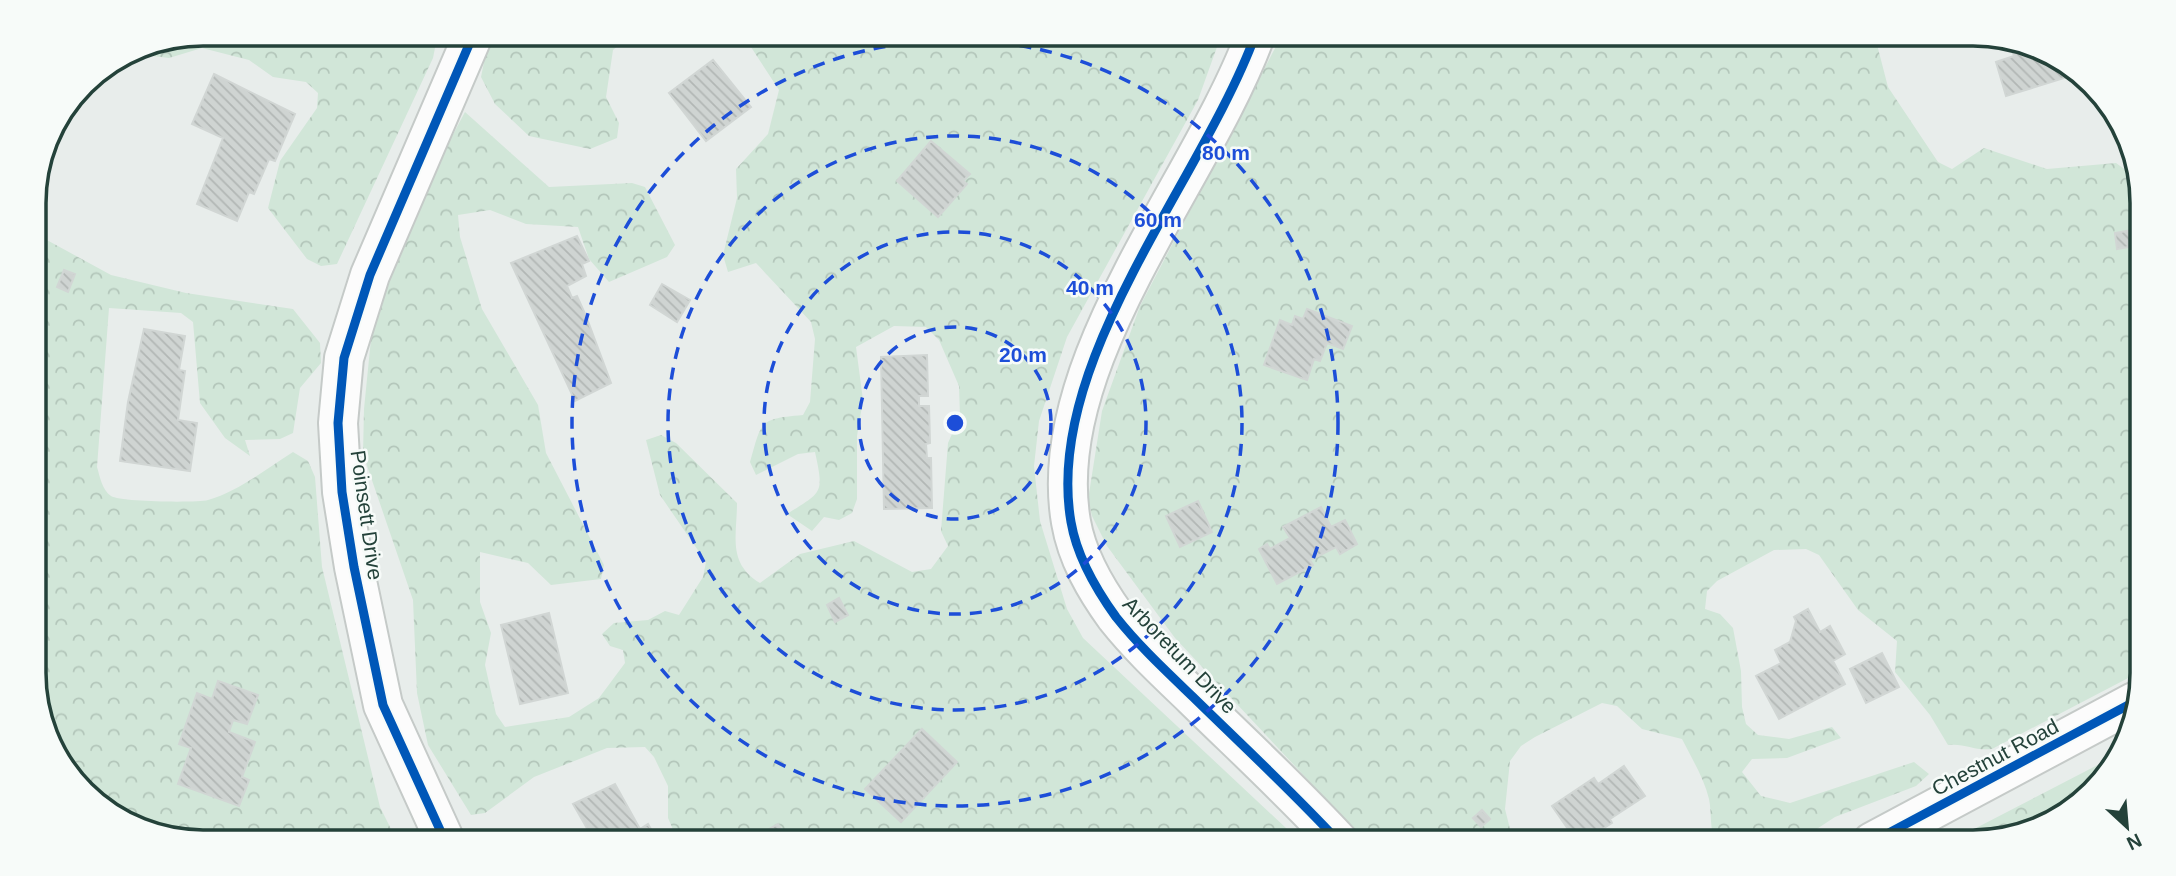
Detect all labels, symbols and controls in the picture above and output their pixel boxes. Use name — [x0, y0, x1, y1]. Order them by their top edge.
text: 80 m — [1202, 141, 1250, 164]
text: 60 m — [1134, 208, 1182, 231]
text: 40 m — [1066, 276, 1114, 299]
text: 20 m — [999, 343, 1047, 366]
centre of rings — [943, 411, 967, 435]
street label: Poinsett Drive — [347, 449, 387, 581]
street label: Arboretum Drive — [1119, 592, 1241, 718]
street label: Chestnut Road — [1928, 714, 2062, 800]
north arrow — [2092, 792, 2162, 862]
text: N — [2123, 829, 2145, 854]

